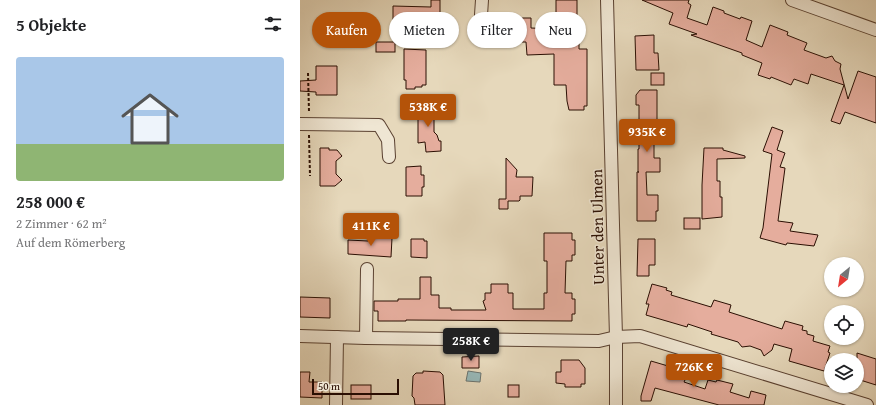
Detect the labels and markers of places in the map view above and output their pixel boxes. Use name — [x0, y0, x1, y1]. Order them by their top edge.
pin: 538K € — [395, 94, 461, 128]
pin: 935K € — [614, 119, 680, 153]
pin: 411K € — [338, 213, 404, 247]
pin: 258K € — [438, 328, 504, 362]
pin: 726K € — [661, 354, 727, 388]

